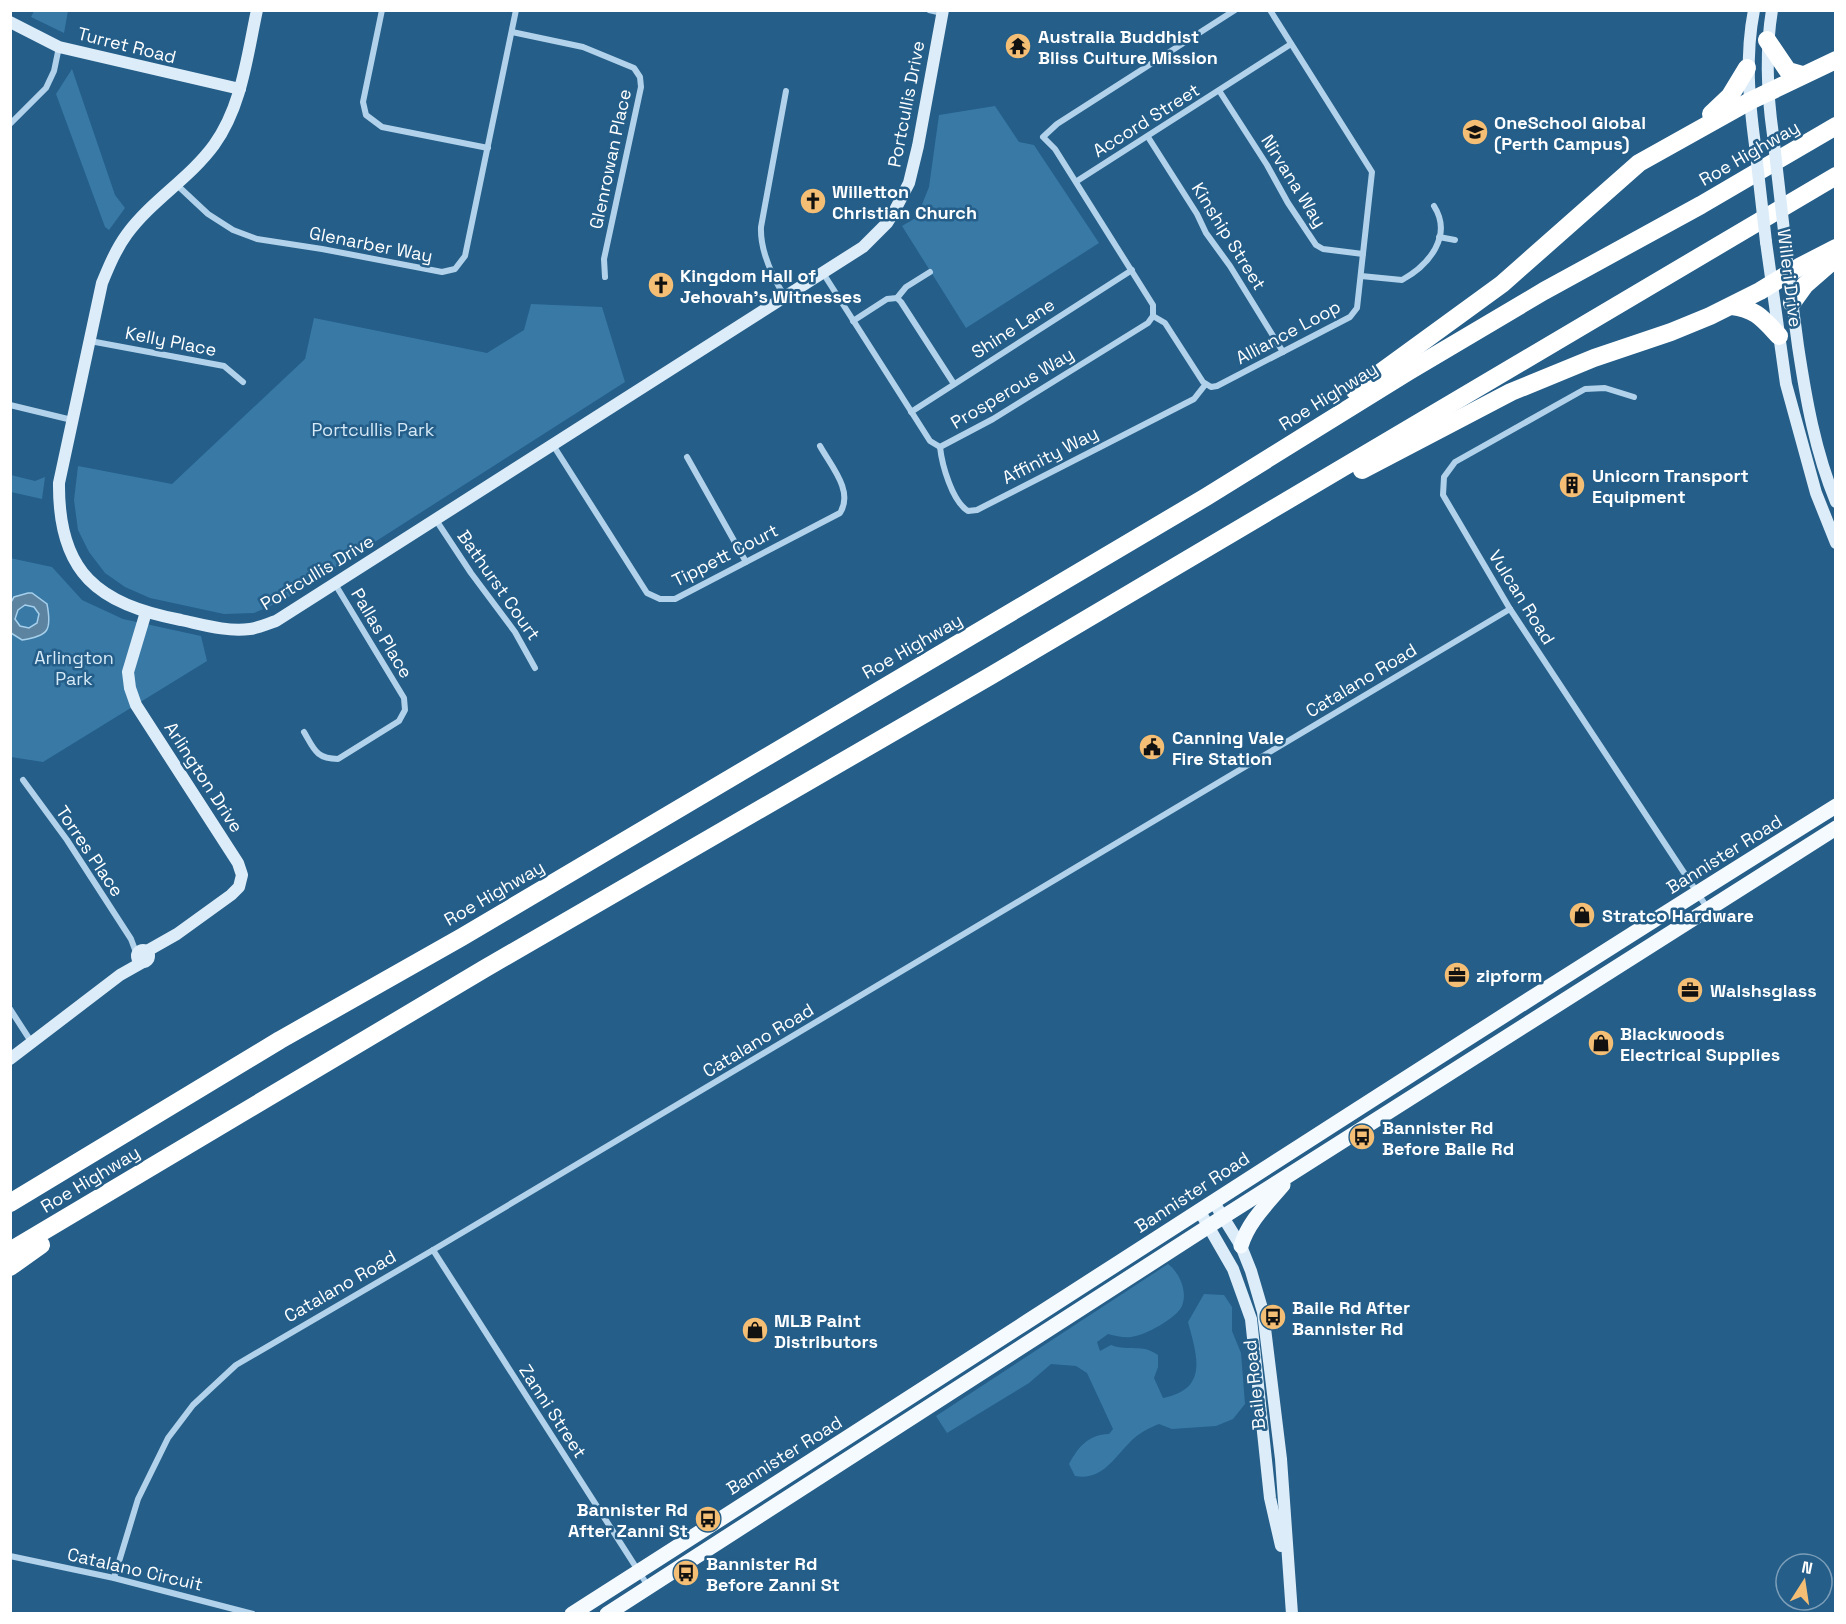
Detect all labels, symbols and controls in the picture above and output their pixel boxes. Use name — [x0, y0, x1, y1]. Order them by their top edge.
street label: Turret Road — [75, 22, 179, 68]
place label: Australia Buddhist Bliss Culture Mission — [1038, 25, 1218, 69]
temple icon: Australia Buddhist Bliss Culture Mission — [1003, 31, 1033, 61]
street label: Portcullis Drive — [882, 39, 930, 169]
street label: Accord Street — [1088, 78, 1204, 162]
street label: Glenrowan Place — [584, 87, 636, 231]
place label: OneSchool Global (Perth Campus) — [1494, 111, 1646, 155]
street label: Roe Highway — [1695, 115, 1803, 191]
school or university icon: OneSchool Global (Perth Campus) — [1460, 117, 1490, 147]
street label: Nirvana Way — [1256, 130, 1332, 232]
street label: Kinship Street — [1187, 178, 1271, 294]
place label: Willetton Christian Church — [832, 180, 977, 224]
church icon: Willetton Christian Church — [798, 186, 828, 216]
street label: Glenarber Way — [307, 221, 435, 267]
street label: Willeri Drive — [1773, 228, 1807, 328]
place label: Kingdom Hall of Jehovah's Witnesses — [680, 264, 862, 308]
church icon: Kingdom Hall of Jehovah's Witnesses — [646, 270, 676, 300]
street label: Shine Lane — [967, 293, 1059, 363]
street label: Alliance Loop — [1232, 295, 1344, 369]
street label: Kelly Place — [123, 321, 219, 361]
street label: Prosperous Way — [946, 342, 1078, 434]
street label: Roe Highway — [1274, 357, 1382, 435]
park label: Portcullis Park — [312, 418, 435, 441]
street label: Affinity Way — [998, 421, 1102, 489]
place label: Unicorn Transport Equipment — [1592, 464, 1749, 508]
building icon: Unicorn Transport Equipment — [1557, 470, 1587, 500]
street label: Tippett Court — [668, 518, 782, 592]
street label: Bathurst Court — [452, 525, 546, 645]
street label: Portcullis Drive — [256, 529, 378, 615]
street label: Vulcan Road — [1484, 545, 1560, 649]
street label: Pallas Place — [346, 584, 418, 682]
street label: Roe Highway — [858, 608, 966, 684]
street label: Catalano Road — [1301, 638, 1421, 722]
park label: Arlington Park — [34, 646, 114, 690]
street label: Arlington Drive — [160, 717, 248, 837]
place label: Canning Vale Fire Station — [1172, 726, 1284, 770]
public building icon: Canning Vale Fire Station — [1137, 732, 1167, 762]
street label: Torres Place — [51, 801, 129, 901]
street label: Bannister Road — [1662, 809, 1786, 899]
street label: Roe Highway — [440, 855, 548, 931]
shop icon: Stratco Hardware — [1567, 900, 1597, 930]
place label: Stratco Hardware — [1602, 904, 1754, 927]
office icon: zipform — [1442, 960, 1472, 990]
place label: zipform — [1476, 964, 1542, 987]
office icon: Walshsglass — [1675, 975, 1705, 1005]
place label: Walshsglass — [1710, 979, 1817, 1002]
street label: Catalano Road — [698, 998, 818, 1082]
place label: Blackwoods Electrical Supplies — [1620, 1022, 1780, 1066]
shop icon: Blackwoods Electrical Supplies — [1586, 1028, 1616, 1058]
place label: Bannister Rd Before Baile Rd — [1382, 1116, 1514, 1160]
bus stop icon: Bannister Rd Before Baile Rd — [1347, 1122, 1377, 1152]
street label: Roe Highway — [36, 1140, 144, 1218]
street label: Bannister Road — [1130, 1146, 1254, 1238]
street label: Catalano Road — [280, 1245, 400, 1327]
place label: Baile Rd After Bannister Rd — [1292, 1296, 1410, 1340]
bus stop icon: Baile Rd After Bannister Rd — [1258, 1302, 1288, 1332]
place label: MLB Paint Distributors — [774, 1309, 878, 1353]
shop icon: MLB Paint Distributors — [740, 1315, 770, 1345]
street label: Baile Road — [1238, 1339, 1270, 1431]
street label: Zanni Street — [514, 1360, 592, 1462]
street label: Bannister Road — [722, 1410, 846, 1500]
place label: Bannister Rd After Zanni St — [568, 1498, 688, 1542]
bus stop icon: Bannister Rd After Zanni St — [693, 1504, 723, 1534]
street label: Catalano Circuit — [65, 1542, 205, 1596]
place label: Bannister Rd Before Zanni St — [706, 1552, 840, 1596]
north arrow — [1774, 1552, 1834, 1612]
text: N — [1800, 1556, 1814, 1579]
bus stop icon: Bannister Rd Before Zanni St — [671, 1558, 701, 1588]

